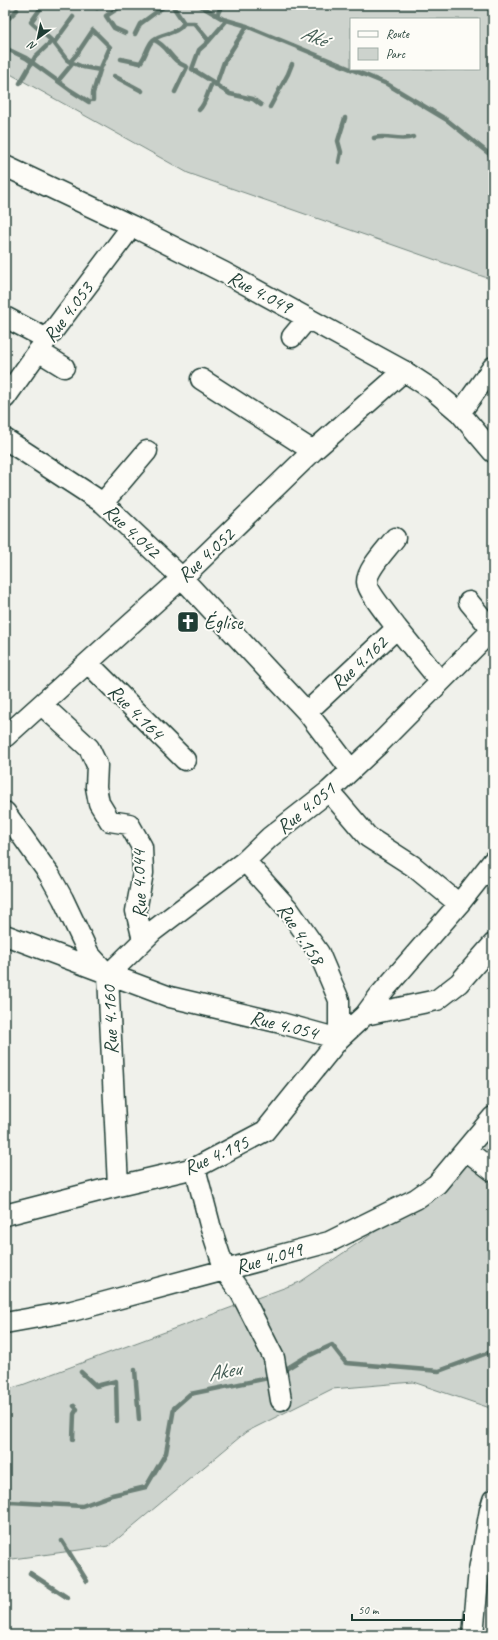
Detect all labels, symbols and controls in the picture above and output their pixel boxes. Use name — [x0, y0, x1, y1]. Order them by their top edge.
north arrow — [18, 18, 58, 58]
legend — [350, 18, 480, 70]
water label: Aké — [298, 19, 336, 55]
text: Route — [386, 26, 410, 42]
text: N — [24, 37, 39, 54]
text: Parc — [386, 46, 406, 62]
street label: Rue 4.049 — [224, 265, 298, 320]
street label: Rue 4.053 — [37, 275, 100, 347]
street label: Rue 4.042 — [98, 498, 167, 565]
street label: Rue 4.052 — [172, 521, 241, 588]
church icon: Église — [175, 609, 201, 635]
place label: Église — [204, 610, 244, 635]
street label: Rue 4.162 — [325, 629, 394, 696]
street label: Rue 4.164 — [103, 679, 171, 747]
street label: Rue 4.051 — [271, 776, 341, 839]
street label: Rue 4.044 — [126, 847, 152, 919]
street label: Rue 4.158 — [272, 898, 331, 971]
street label: Rue 4.160 — [96, 983, 124, 1055]
street label: Rue 4.054 — [248, 1005, 322, 1046]
street label: Rue 4.195 — [179, 1129, 253, 1180]
street label: Rue 4.049 — [232, 1236, 307, 1280]
water label: Akeu — [205, 1354, 246, 1387]
scale bar — [352, 1596, 464, 1622]
text: 50 m — [358, 1602, 380, 1618]

